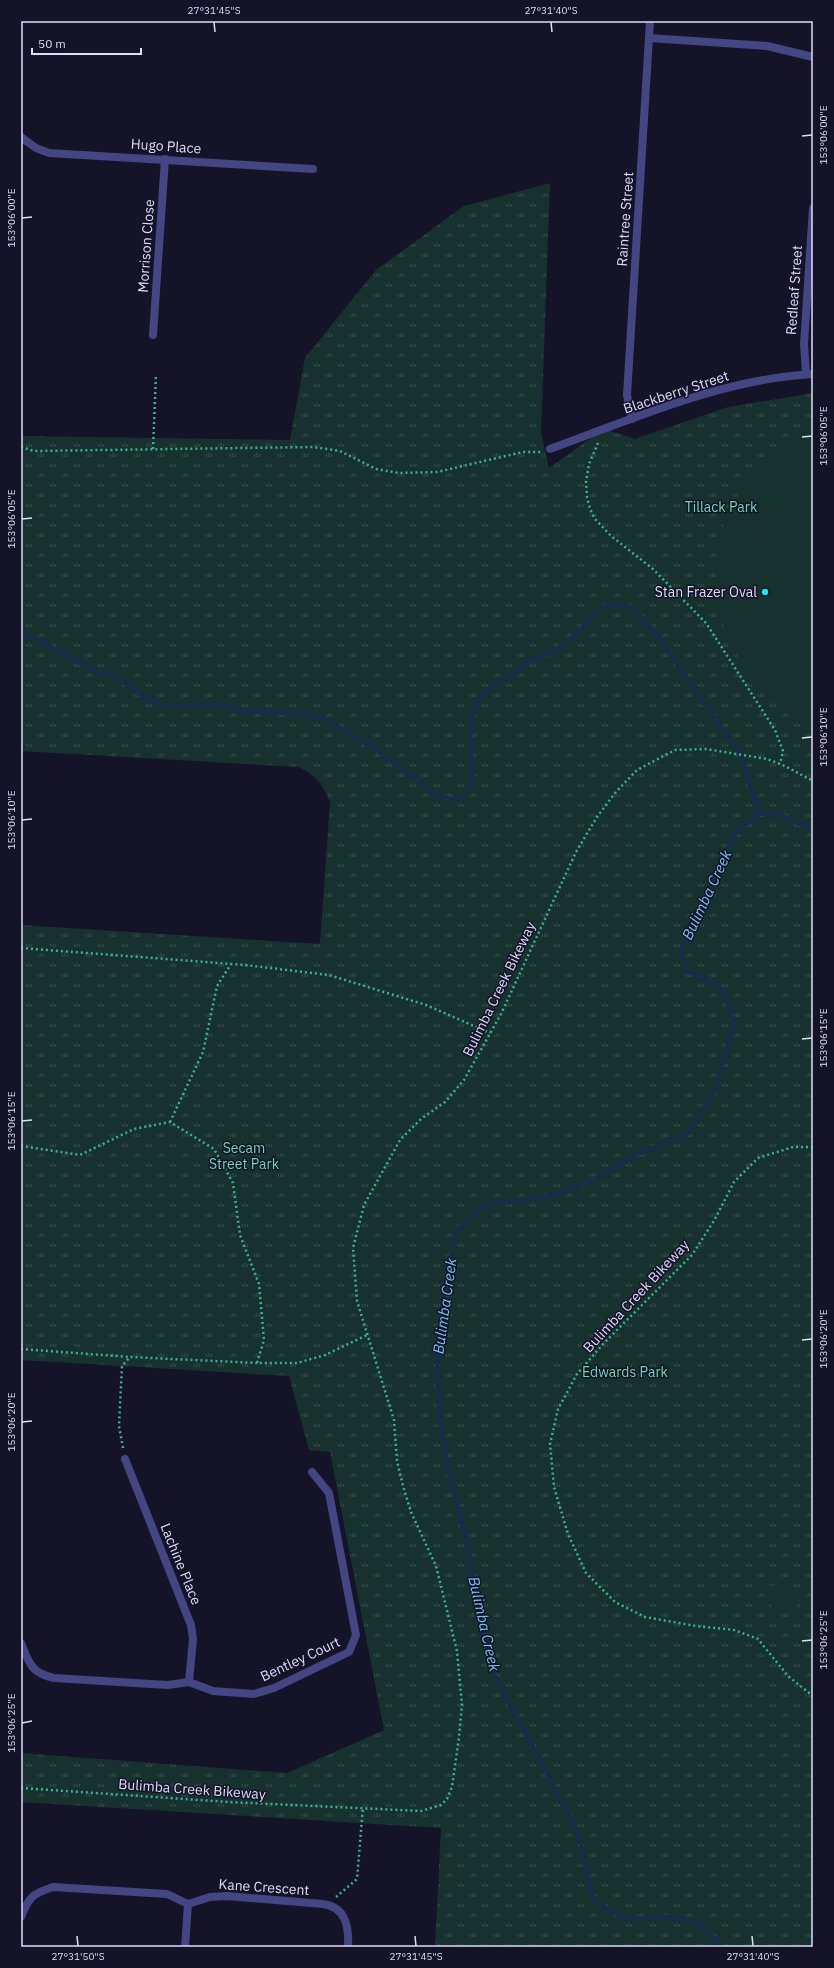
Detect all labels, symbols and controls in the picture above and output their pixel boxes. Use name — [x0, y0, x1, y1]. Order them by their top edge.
text: 27°31'45"S — [187, 4, 241, 17]
text: 27°31'40"S — [524, 4, 578, 17]
scale bar — [32, 30, 141, 56]
text: 50 m — [38, 36, 66, 51]
text: 153°06'00"E — [817, 105, 830, 165]
street label: Hugo Place — [130, 135, 202, 157]
street label: Raintree Street — [613, 171, 637, 267]
text: 153°06'00"E — [5, 188, 18, 248]
street label: Morrison Close — [134, 198, 158, 293]
street label: Redleaf Street — [782, 245, 806, 335]
street label: Blackberry Street — [621, 366, 731, 418]
text: 153°06'05"E — [817, 406, 830, 466]
text: 153°06'05"E — [5, 489, 18, 549]
park label: Tillack Park — [685, 498, 758, 516]
place label: Stan Frazer Oval — [655, 583, 757, 601]
marker: Stan Frazer Oval — [760, 587, 770, 597]
text: 153°06'10"E — [817, 707, 830, 767]
text: 153°06'10"E — [5, 790, 18, 850]
water label: Bulimba Creek — [677, 847, 736, 943]
street label: Bulimba Creek Bikeway — [459, 919, 539, 1059]
text: 153°06'15"E — [817, 1008, 830, 1068]
text: 153°06'15"E — [5, 1091, 18, 1151]
park label: Secam Street Park — [209, 1139, 280, 1173]
street label: Bulimba Creek Bikeway — [579, 1236, 693, 1356]
water label: Bulimba Creek — [428, 1256, 461, 1355]
text: 153°06'20"E — [817, 1309, 830, 1369]
park label: Edwards Park — [582, 1363, 669, 1381]
text: 153°06'20"E — [5, 1392, 18, 1452]
street label: Lachine Place — [156, 1521, 206, 1608]
water label: Bulimba Creek — [464, 1575, 505, 1673]
text: 153°06'25"E — [817, 1610, 830, 1670]
street label: Bentley Court — [257, 1633, 343, 1685]
text: 153°06'25"E — [5, 1693, 18, 1753]
street label: Bulimba Creek Bikeway — [118, 1775, 266, 1803]
street label: Kane Crescent — [218, 1875, 310, 1899]
text: 27°31'50"S — [51, 1950, 105, 1963]
text: 27°31'45"S — [389, 1950, 443, 1963]
text: 27°31'40"S — [726, 1950, 780, 1963]

